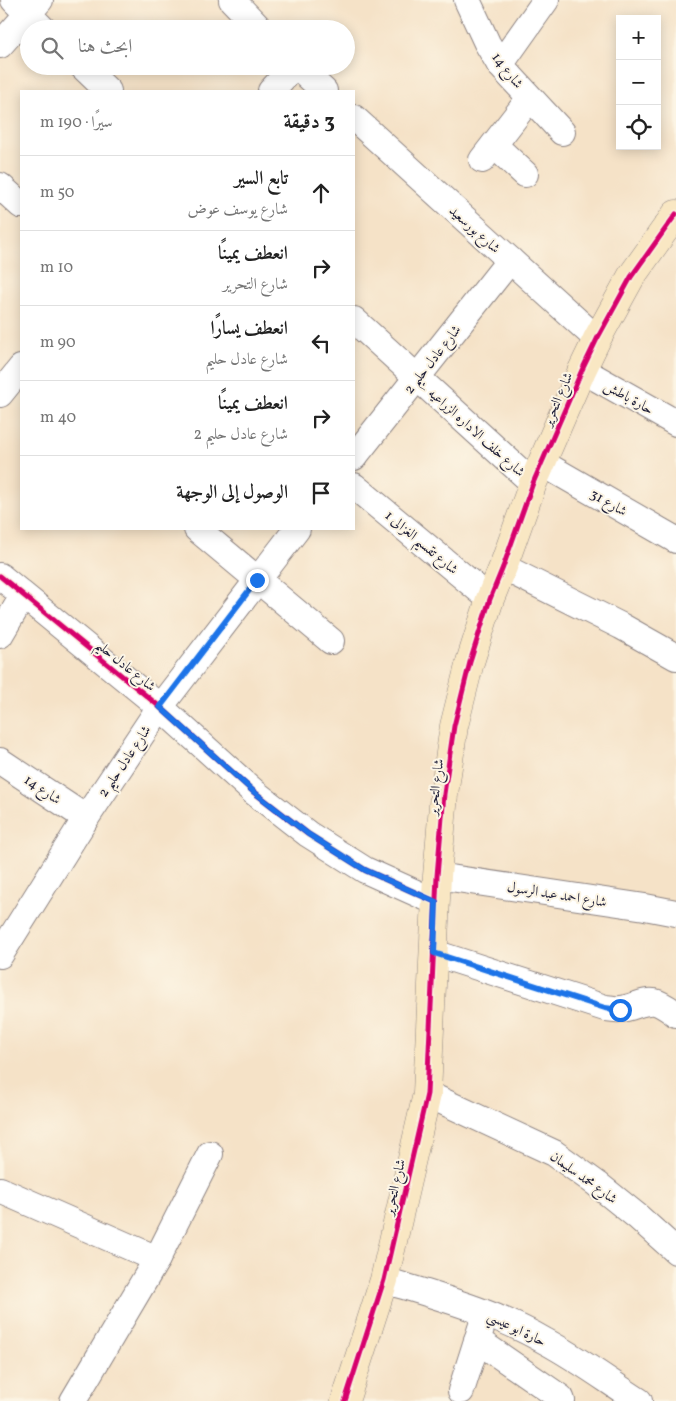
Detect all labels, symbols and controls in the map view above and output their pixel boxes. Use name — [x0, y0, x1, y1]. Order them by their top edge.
map controls — [616, 15, 661, 150]
button: + — [616, 15, 661, 60]
search box — [20, 20, 355, 75]
icon: search — [38, 34, 66, 62]
text: ابحث هنا — [78, 34, 132, 60]
street label: شارع 14 — [486, 49, 527, 94]
button: − — [616, 60, 661, 105]
button: locate — [616, 105, 661, 150]
text: 3 دقيقة — [283, 108, 335, 137]
text: سيرًا · 190 m — [40, 112, 113, 134]
text: تابع السير — [235, 166, 288, 192]
icon: ahead — [307, 179, 335, 207]
text: 50 m — [40, 182, 74, 204]
text: شارع يوسف عوض — [188, 199, 288, 221]
street label: شارع بورسعيد — [443, 202, 504, 259]
text: انعطف يمينًا — [218, 241, 288, 267]
icon: right — [307, 254, 335, 282]
text: 10 m — [40, 257, 73, 279]
text: شارع التحرير — [223, 274, 288, 296]
text: انعطف يسارًا — [210, 316, 288, 342]
street label: شارع عادل حليم 2 — [400, 321, 469, 400]
icon: left — [307, 329, 335, 357]
text: 90 m — [40, 332, 76, 354]
text: شارع عادل حليم — [205, 349, 288, 371]
street label: شارع التحرير — [538, 370, 579, 432]
street label: حارة باطش — [600, 377, 657, 420]
street label: شارع خلف الاداره الزراعيه — [423, 384, 529, 483]
text: انعطف يمينًا — [218, 391, 288, 417]
icon: right — [307, 404, 335, 432]
text: 40 m — [40, 407, 76, 429]
text: شارع عادل حليم 2 — [193, 424, 288, 446]
icon: arrive — [307, 479, 335, 507]
text: الوصول إلى الوجهة — [176, 480, 288, 506]
street label: شارع 31 — [586, 485, 630, 522]
street label: شارع تقسيم الغزالى 1 — [378, 507, 462, 582]
route end — [246, 569, 269, 592]
street label: شارع عادل حليم — [89, 636, 159, 699]
street label: شارع عادل حليم 2 — [94, 722, 159, 803]
street label: شارع التحرير — [423, 758, 450, 819]
street label: شارع 14 — [19, 771, 64, 810]
street label: شارع احمد عبد الرسول — [505, 878, 608, 914]
route start — [609, 999, 632, 1022]
street label: شارع محمد سليمان — [545, 1147, 621, 1210]
street label: شارع التحرير — [379, 1157, 412, 1220]
street label: حارة ابو عيسي — [483, 1307, 549, 1354]

